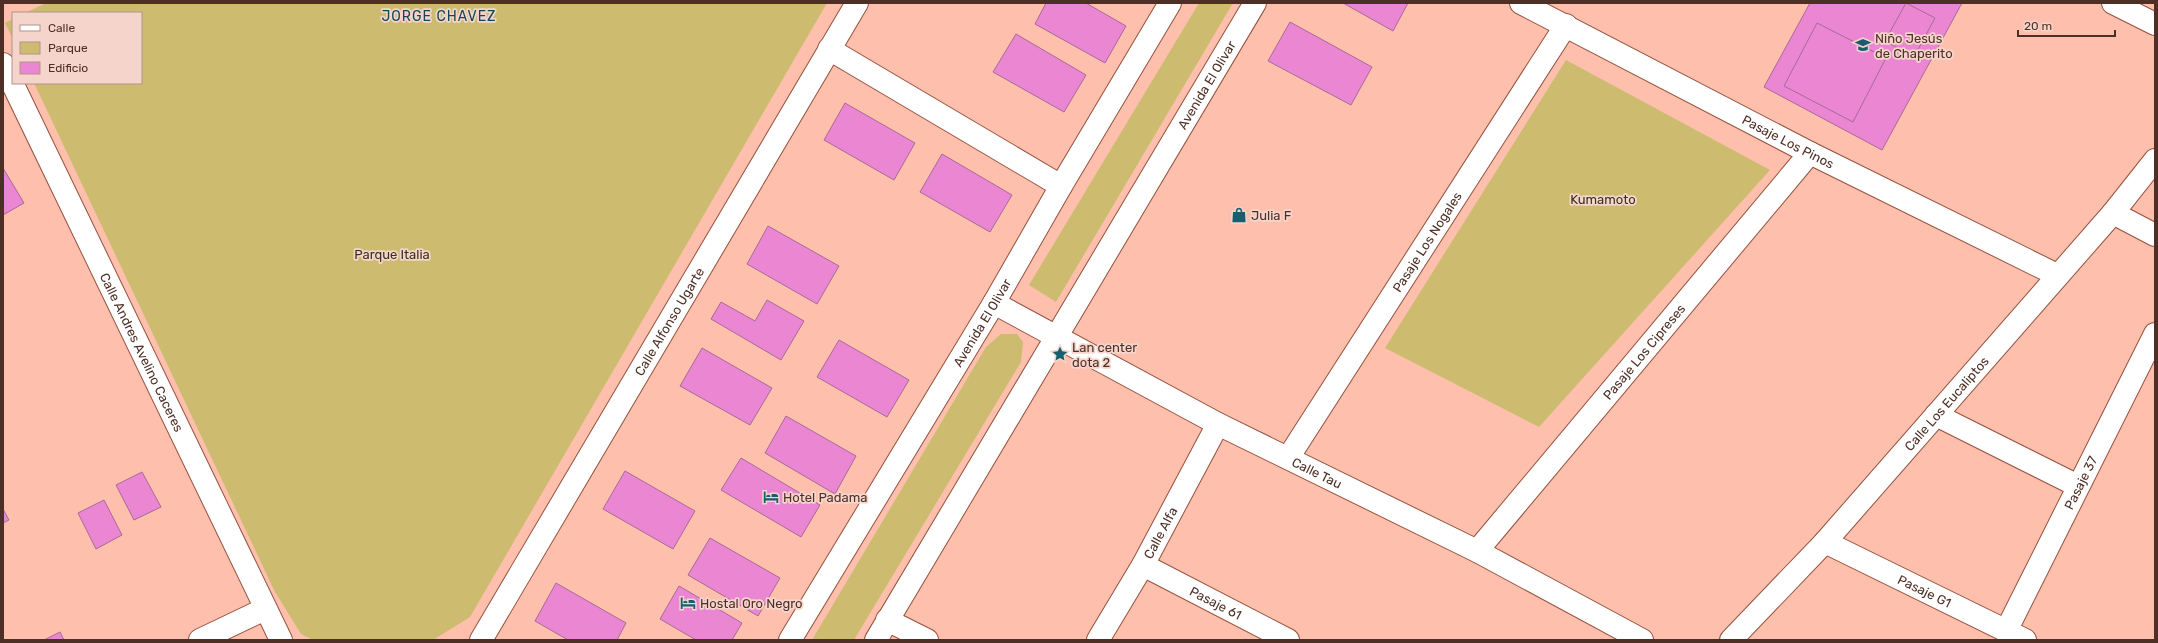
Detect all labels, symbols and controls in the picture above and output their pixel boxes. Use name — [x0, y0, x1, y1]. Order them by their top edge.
district label: JORGE CHAVEZ — [381, 8, 497, 25]
legend — [12, 12, 142, 84]
scale bar — [2018, 12, 2115, 38]
text: 20 m — [2024, 19, 2052, 33]
text: Calle — [48, 21, 75, 35]
place label: Niño Jesús de Chaperito — [1875, 31, 1953, 61]
school or university icon: Niño Jesús de Chaperito — [1854, 36, 1872, 54]
street label: Avenida El Olivar — [1175, 38, 1239, 132]
text: Parque — [48, 41, 88, 55]
text: Edificio — [48, 61, 88, 75]
street label: Pasaje Los Pinos — [1740, 112, 1837, 172]
street label: Pasaje Los Nogales — [1390, 189, 1465, 295]
park label: Kumamoto — [1570, 192, 1636, 207]
shop icon: Julia F — [1230, 206, 1248, 224]
place label: Julia F — [1251, 208, 1292, 223]
park label: Parque Italia — [354, 247, 430, 262]
street label: Calle Alfonso Ugarte — [632, 265, 707, 378]
street label: Calle Andres Avelino Caceres — [97, 270, 187, 435]
street label: Avenida El Olivar — [950, 276, 1014, 370]
street label: Pasaje Los Cipreses — [1600, 301, 1689, 403]
place label: Lan center dota 2 — [1072, 340, 1137, 370]
place icon: Lan center dota 2 — [1051, 345, 1069, 363]
street label: Calle Los Eucaliptos — [1901, 353, 1992, 454]
street label: Pasaje 37 — [2061, 453, 2101, 512]
street label: Calle Tau — [1290, 455, 1344, 492]
hotel icon: Hotel Padama — [762, 488, 780, 506]
place label: Hotel Padama — [783, 490, 867, 505]
street label: Calle Alfa — [1141, 505, 1180, 561]
street label: Pasaje G1 — [1895, 572, 1954, 611]
street label: Pasaje 61 — [1187, 584, 1244, 623]
hotel icon: Hostal Oro Negro — [679, 594, 697, 612]
place label: Hostal Oro Negro — [700, 596, 803, 612]

